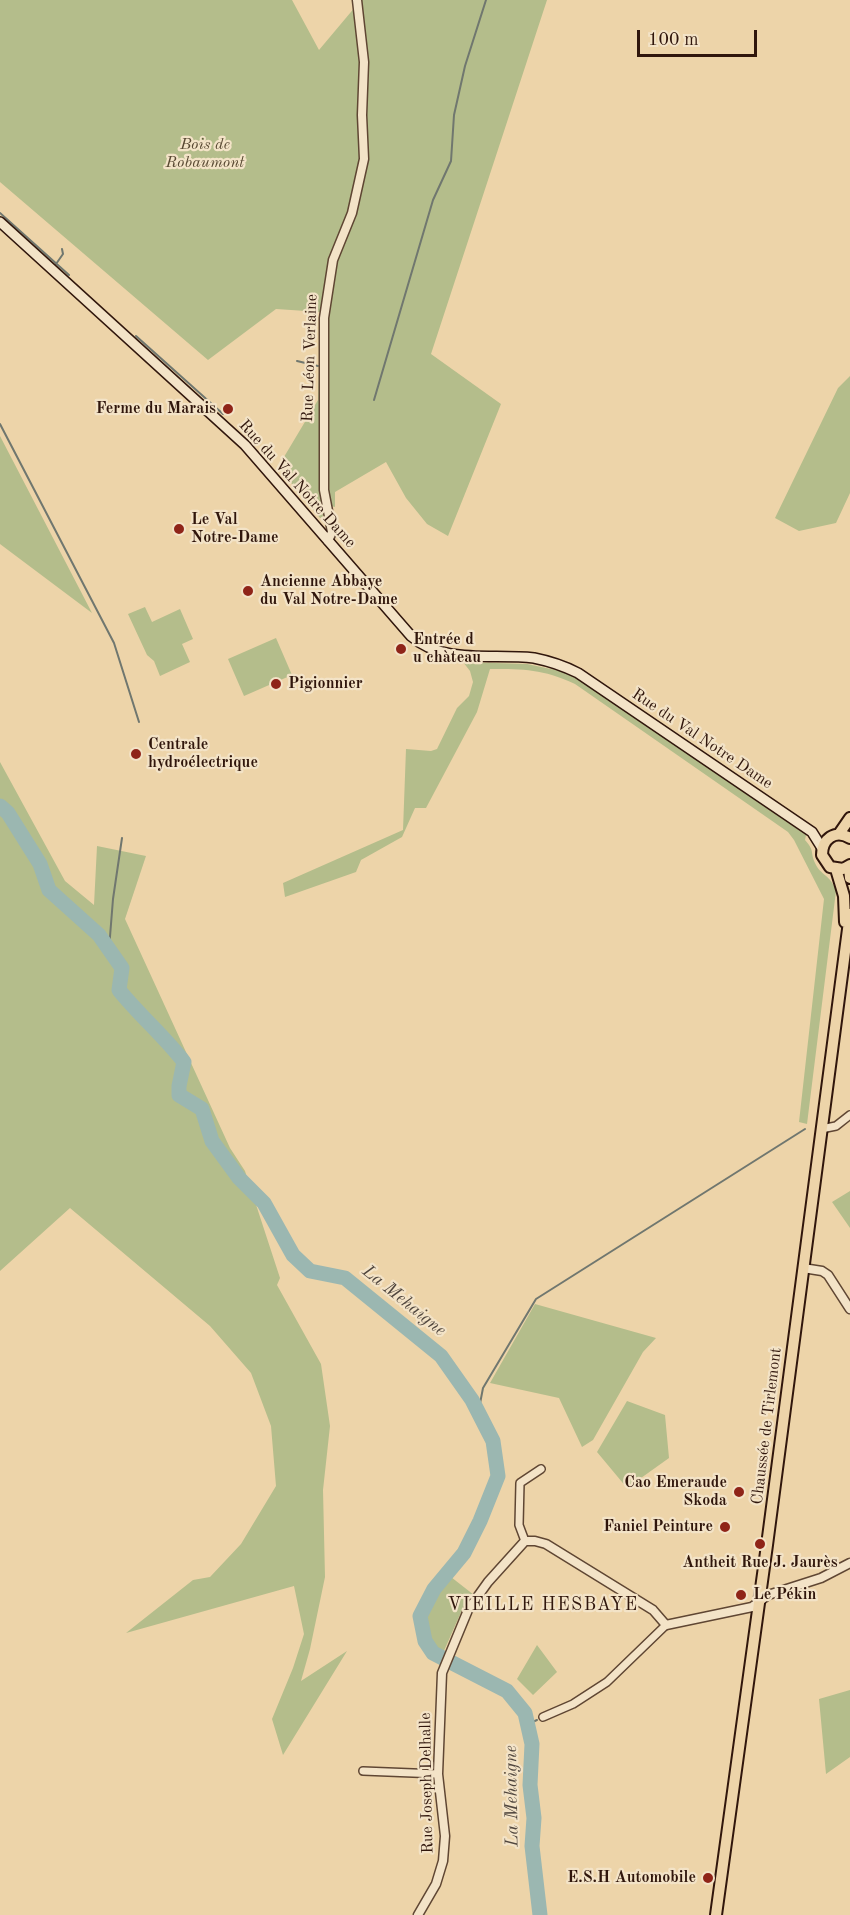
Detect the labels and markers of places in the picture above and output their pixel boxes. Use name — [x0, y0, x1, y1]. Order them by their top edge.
place label: Ferme du Marais — [96, 399, 216, 419]
marker: Ferme du Marais — [221, 402, 235, 416]
place label: Le Val Notre-Dame — [191, 510, 279, 548]
marker: Le Val Notre-Dame — [172, 522, 186, 536]
place label: Ancienne Abbaye du Val Notre-Dame — [260, 572, 398, 610]
marker: Ancienne Abbaye du Val Notre-Dame — [241, 584, 255, 598]
place label: Entrée d u chàteau — [413, 630, 481, 668]
marker: Entrée d u chàteau — [394, 642, 408, 656]
place label: Pigionnier — [288, 674, 363, 694]
marker: Pigionnier — [269, 677, 283, 691]
place label: Centrale hydroélectrique — [148, 735, 258, 773]
marker: Centrale hydroélectrique — [129, 747, 143, 761]
place label: Cao Emeraude Skoda — [624, 1473, 727, 1511]
marker: Cao Emeraude Skoda — [732, 1485, 746, 1499]
place label: Faniel Peinture — [603, 1517, 713, 1537]
marker: Faniel Peinture — [718, 1520, 732, 1534]
marker: Antheit Rue J. Jaurès — [753, 1537, 767, 1551]
place label: Antheit Rue J. Jaurès — [682, 1553, 838, 1573]
place label: Le Pékin — [753, 1585, 816, 1605]
marker: Le Pékin — [734, 1588, 748, 1602]
place label: E.S.H Automobile — [567, 1868, 696, 1888]
marker: E.S.H Automobile — [701, 1871, 715, 1885]

